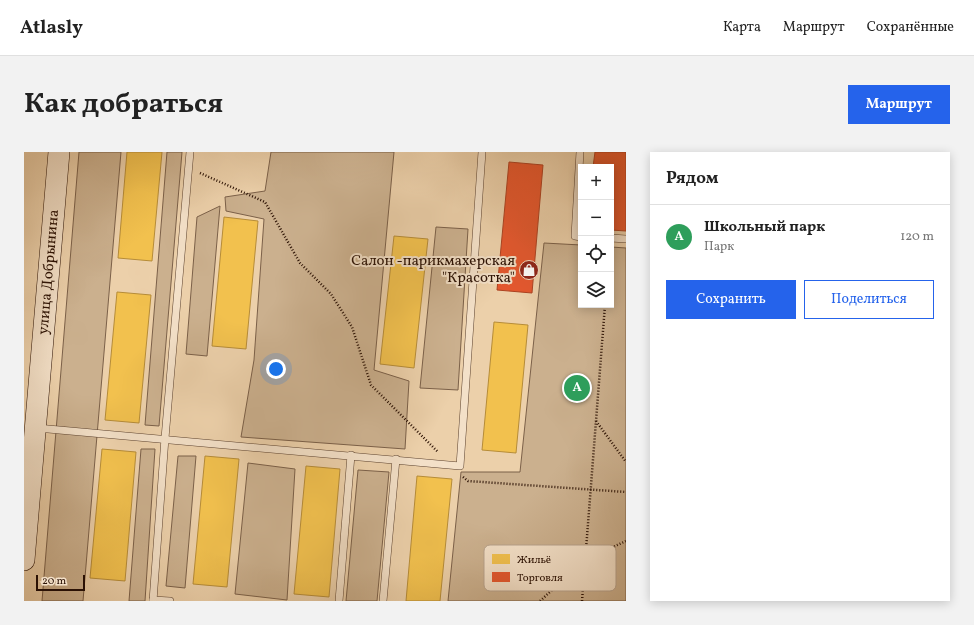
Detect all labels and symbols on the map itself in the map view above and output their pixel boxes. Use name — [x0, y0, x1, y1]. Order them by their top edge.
street label: улица Добрынина — [33, 209, 65, 336]
place label: Салон -парикмахерская "Красотка" — [351, 251, 515, 289]
shop icon: Салон -парикмахерская "Красотка" — [518, 259, 540, 281]
your location — [266, 359, 286, 379]
pin: A — [564, 373, 590, 403]
legend — [484, 545, 616, 591]
text: Жильё — [517, 553, 551, 568]
text: Торговля — [517, 571, 563, 586]
scale bar — [36, 573, 85, 592]

